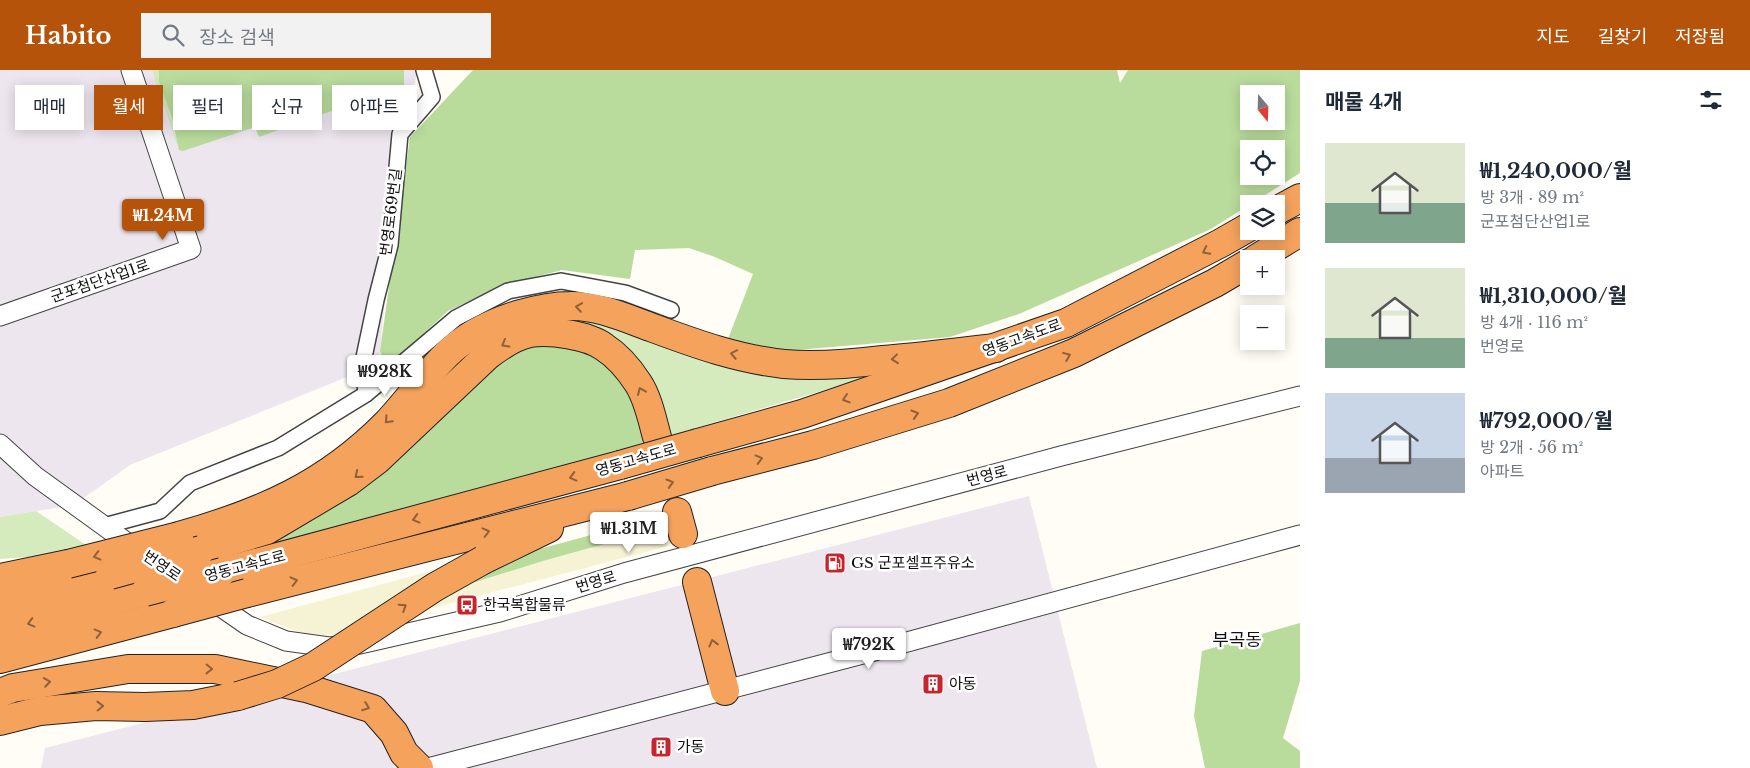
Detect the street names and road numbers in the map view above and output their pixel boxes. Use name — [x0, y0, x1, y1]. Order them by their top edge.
street label: 번영로69번길 — [376, 167, 405, 257]
street label: 군포첨단산업1로 — [48, 255, 152, 306]
street label: 영동고속도로 — [980, 314, 1064, 361]
street label: 영동고속도로 — [593, 439, 678, 480]
street label: 번영로 — [964, 461, 1009, 490]
street label: 번영로 — [140, 546, 185, 585]
street label: 영동고속도로 — [202, 546, 287, 585]
street label: 번영로 — [573, 566, 618, 597]

